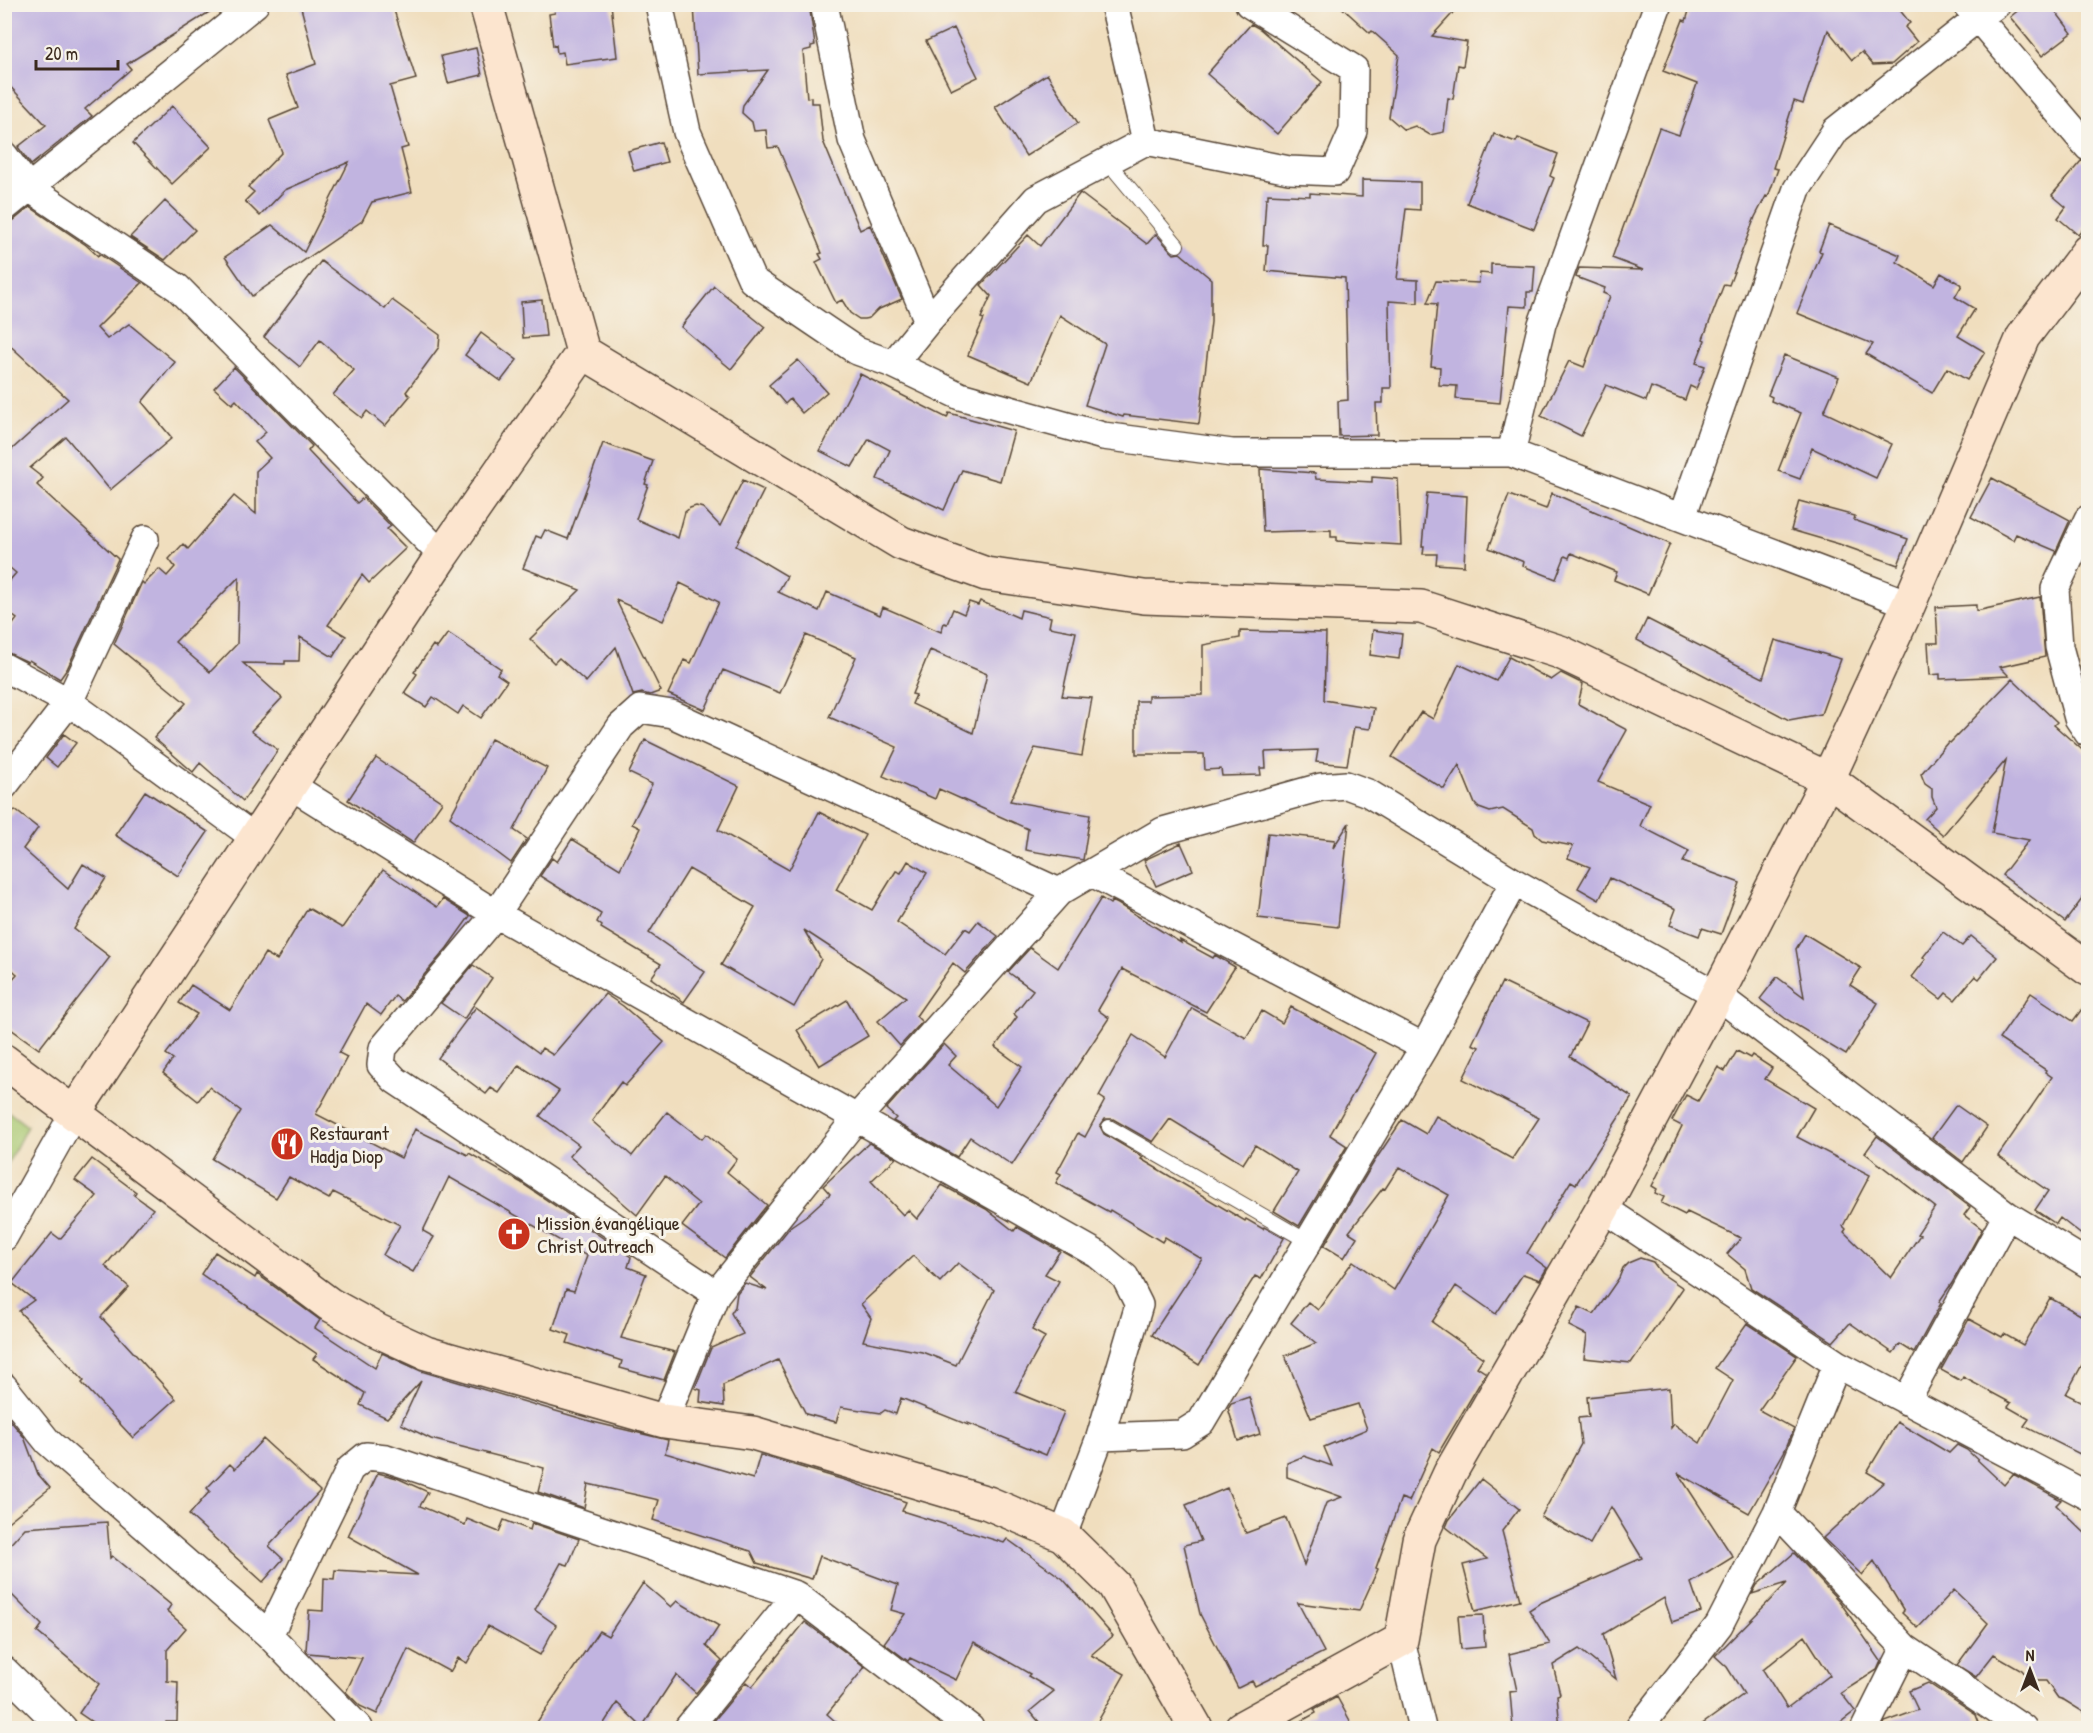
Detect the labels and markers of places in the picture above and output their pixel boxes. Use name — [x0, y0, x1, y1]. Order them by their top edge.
place label: Restaurant Hadja Diop — [310, 1119, 390, 1169]
restaurant icon: Restaurant Hadja Diop — [269, 1126, 305, 1162]
place label: Mission évangélique Christ Outreach — [537, 1209, 680, 1259]
church icon: Mission évangélique Christ Outreach — [496, 1216, 532, 1252]

